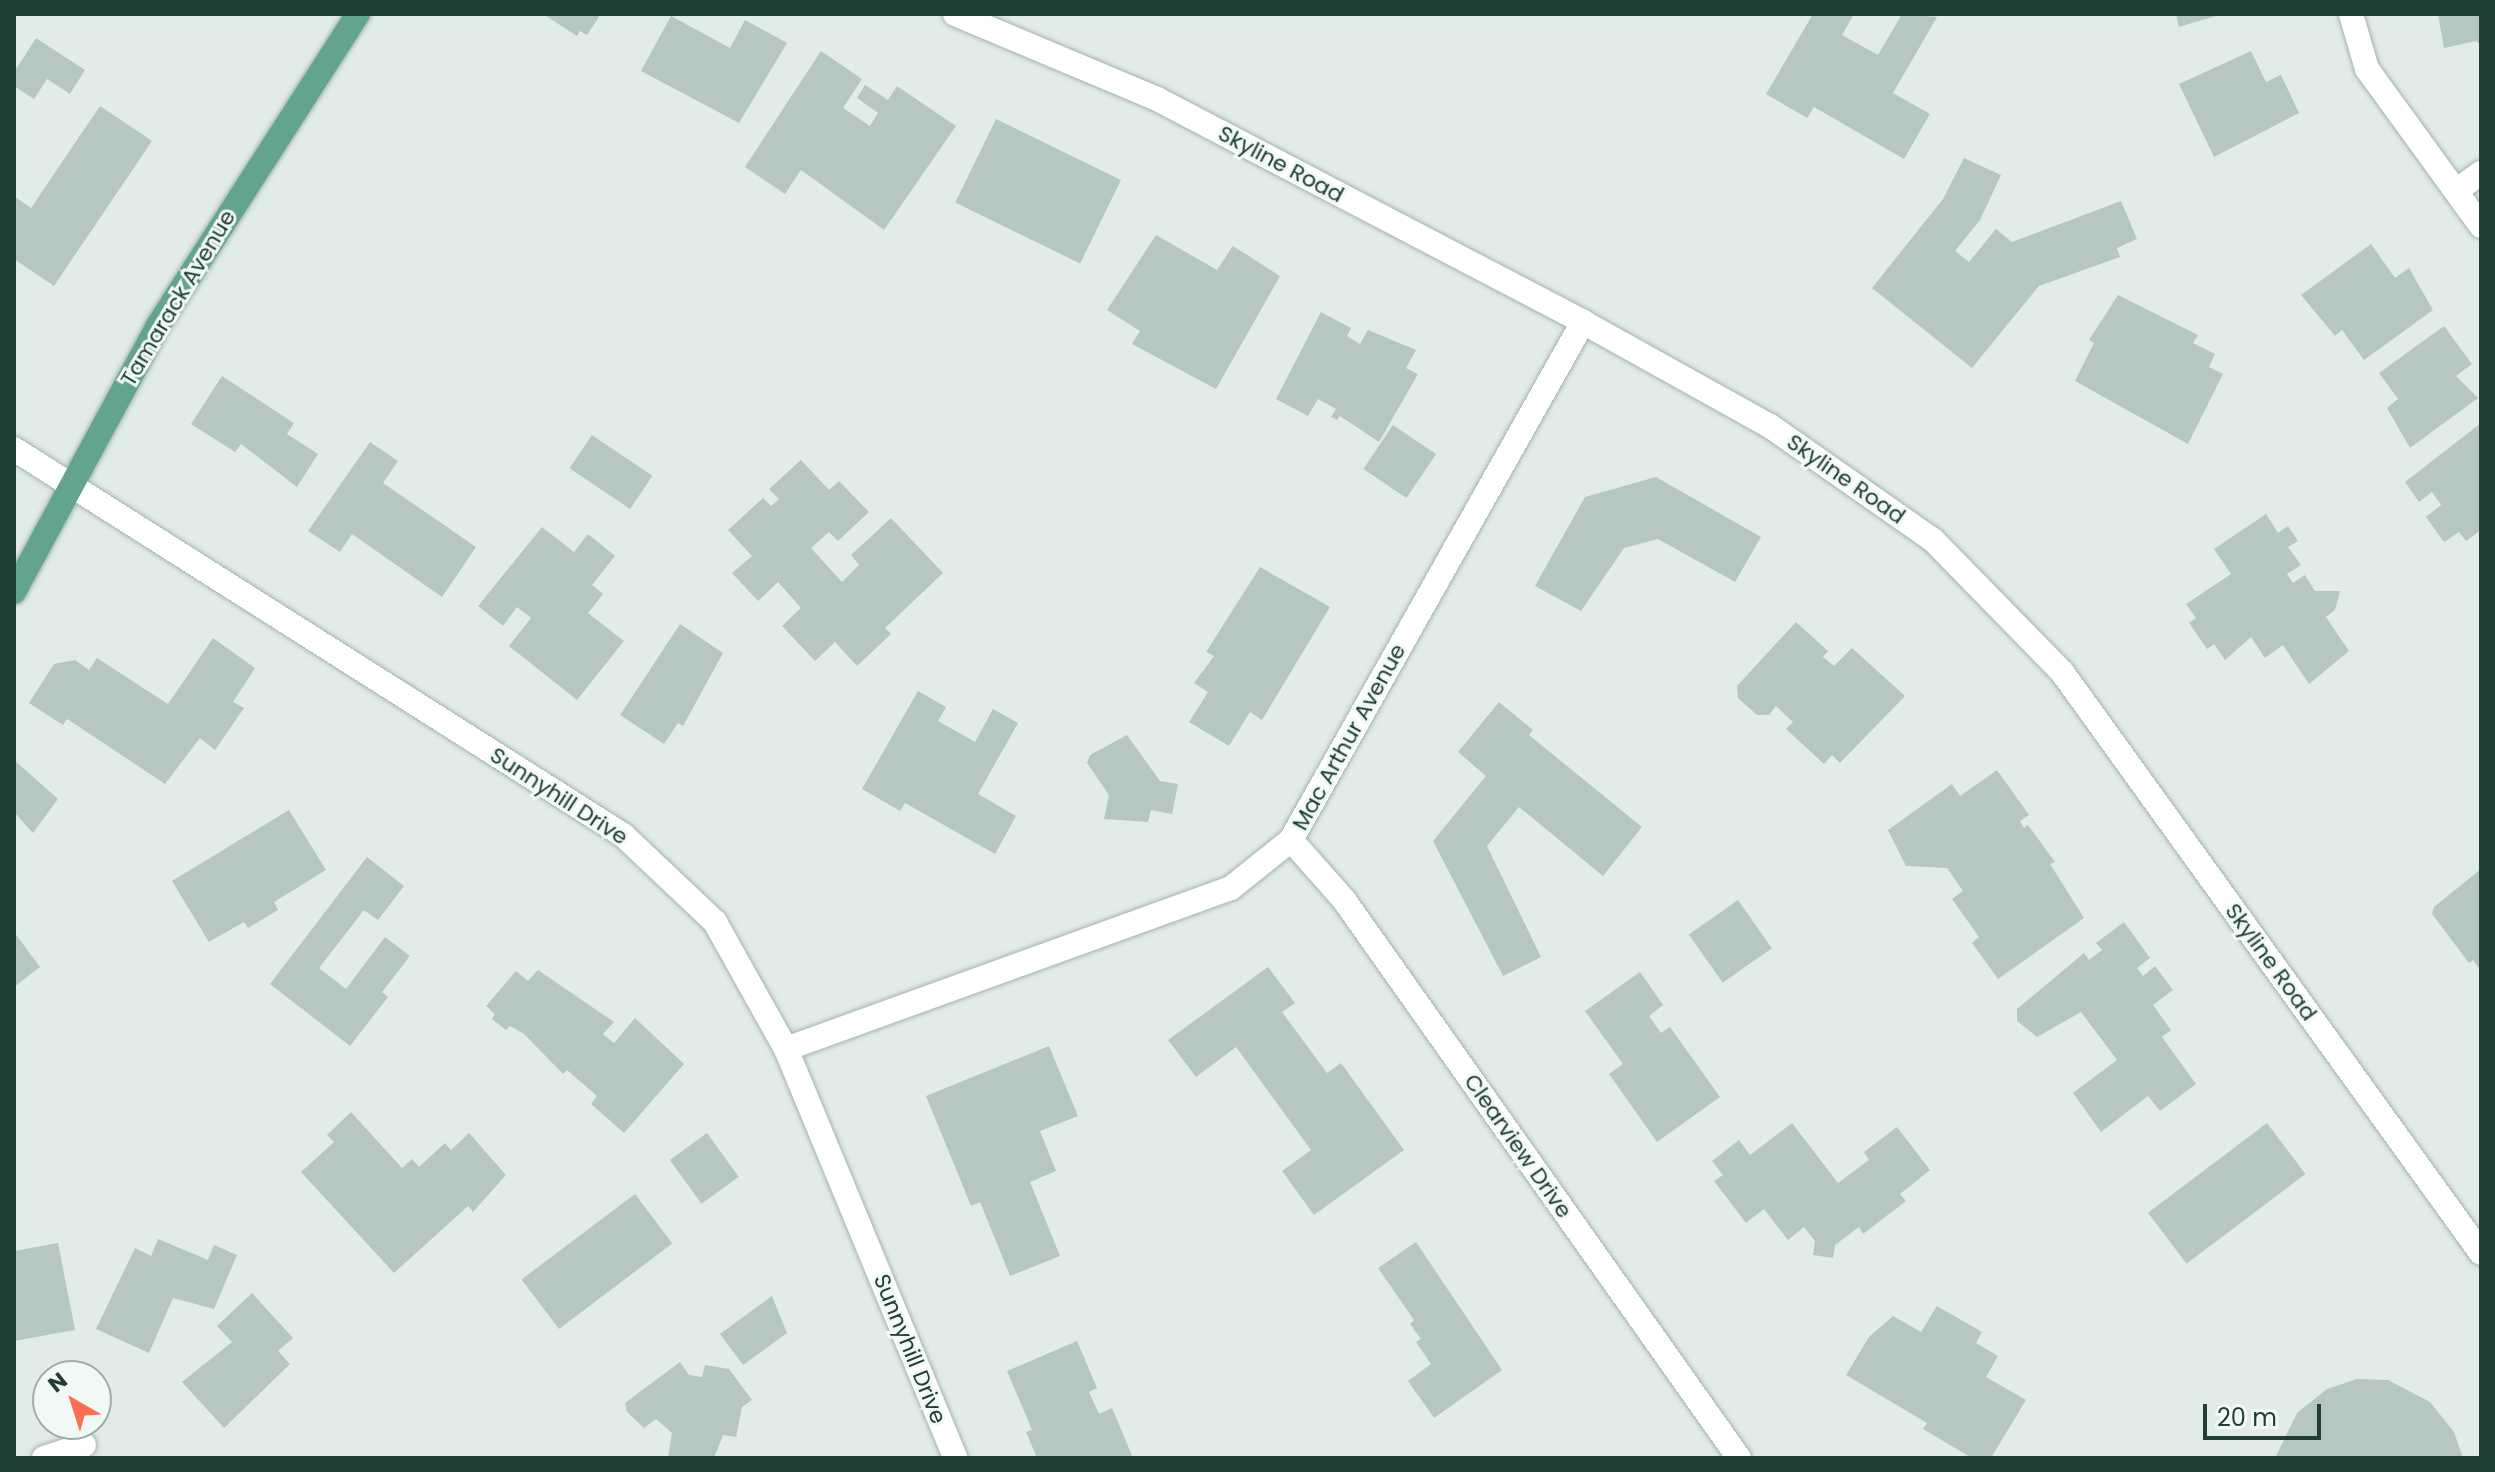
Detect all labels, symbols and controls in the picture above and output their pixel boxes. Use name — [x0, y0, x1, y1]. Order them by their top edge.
street label: Skyline Road — [1214, 120, 1348, 208]
street label: Tamarack Avenue — [115, 205, 241, 391]
street label: Skyline Road — [1782, 429, 1910, 529]
street label: Mac Arthur Avenue — [1287, 639, 1411, 835]
street label: Sunnyhill Drive — [485, 742, 633, 850]
street label: Skyline Road — [2220, 898, 2322, 1026]
street label: Clearview Drive — [1459, 1069, 1577, 1223]
street label: Sunnyhill Drive — [868, 1270, 952, 1428]
north arrow — [32, 1360, 112, 1440]
text: N — [42, 1365, 74, 1400]
scale bar — [2207, 1388, 2325, 1438]
text: 20 m — [2217, 1401, 2277, 1434]

